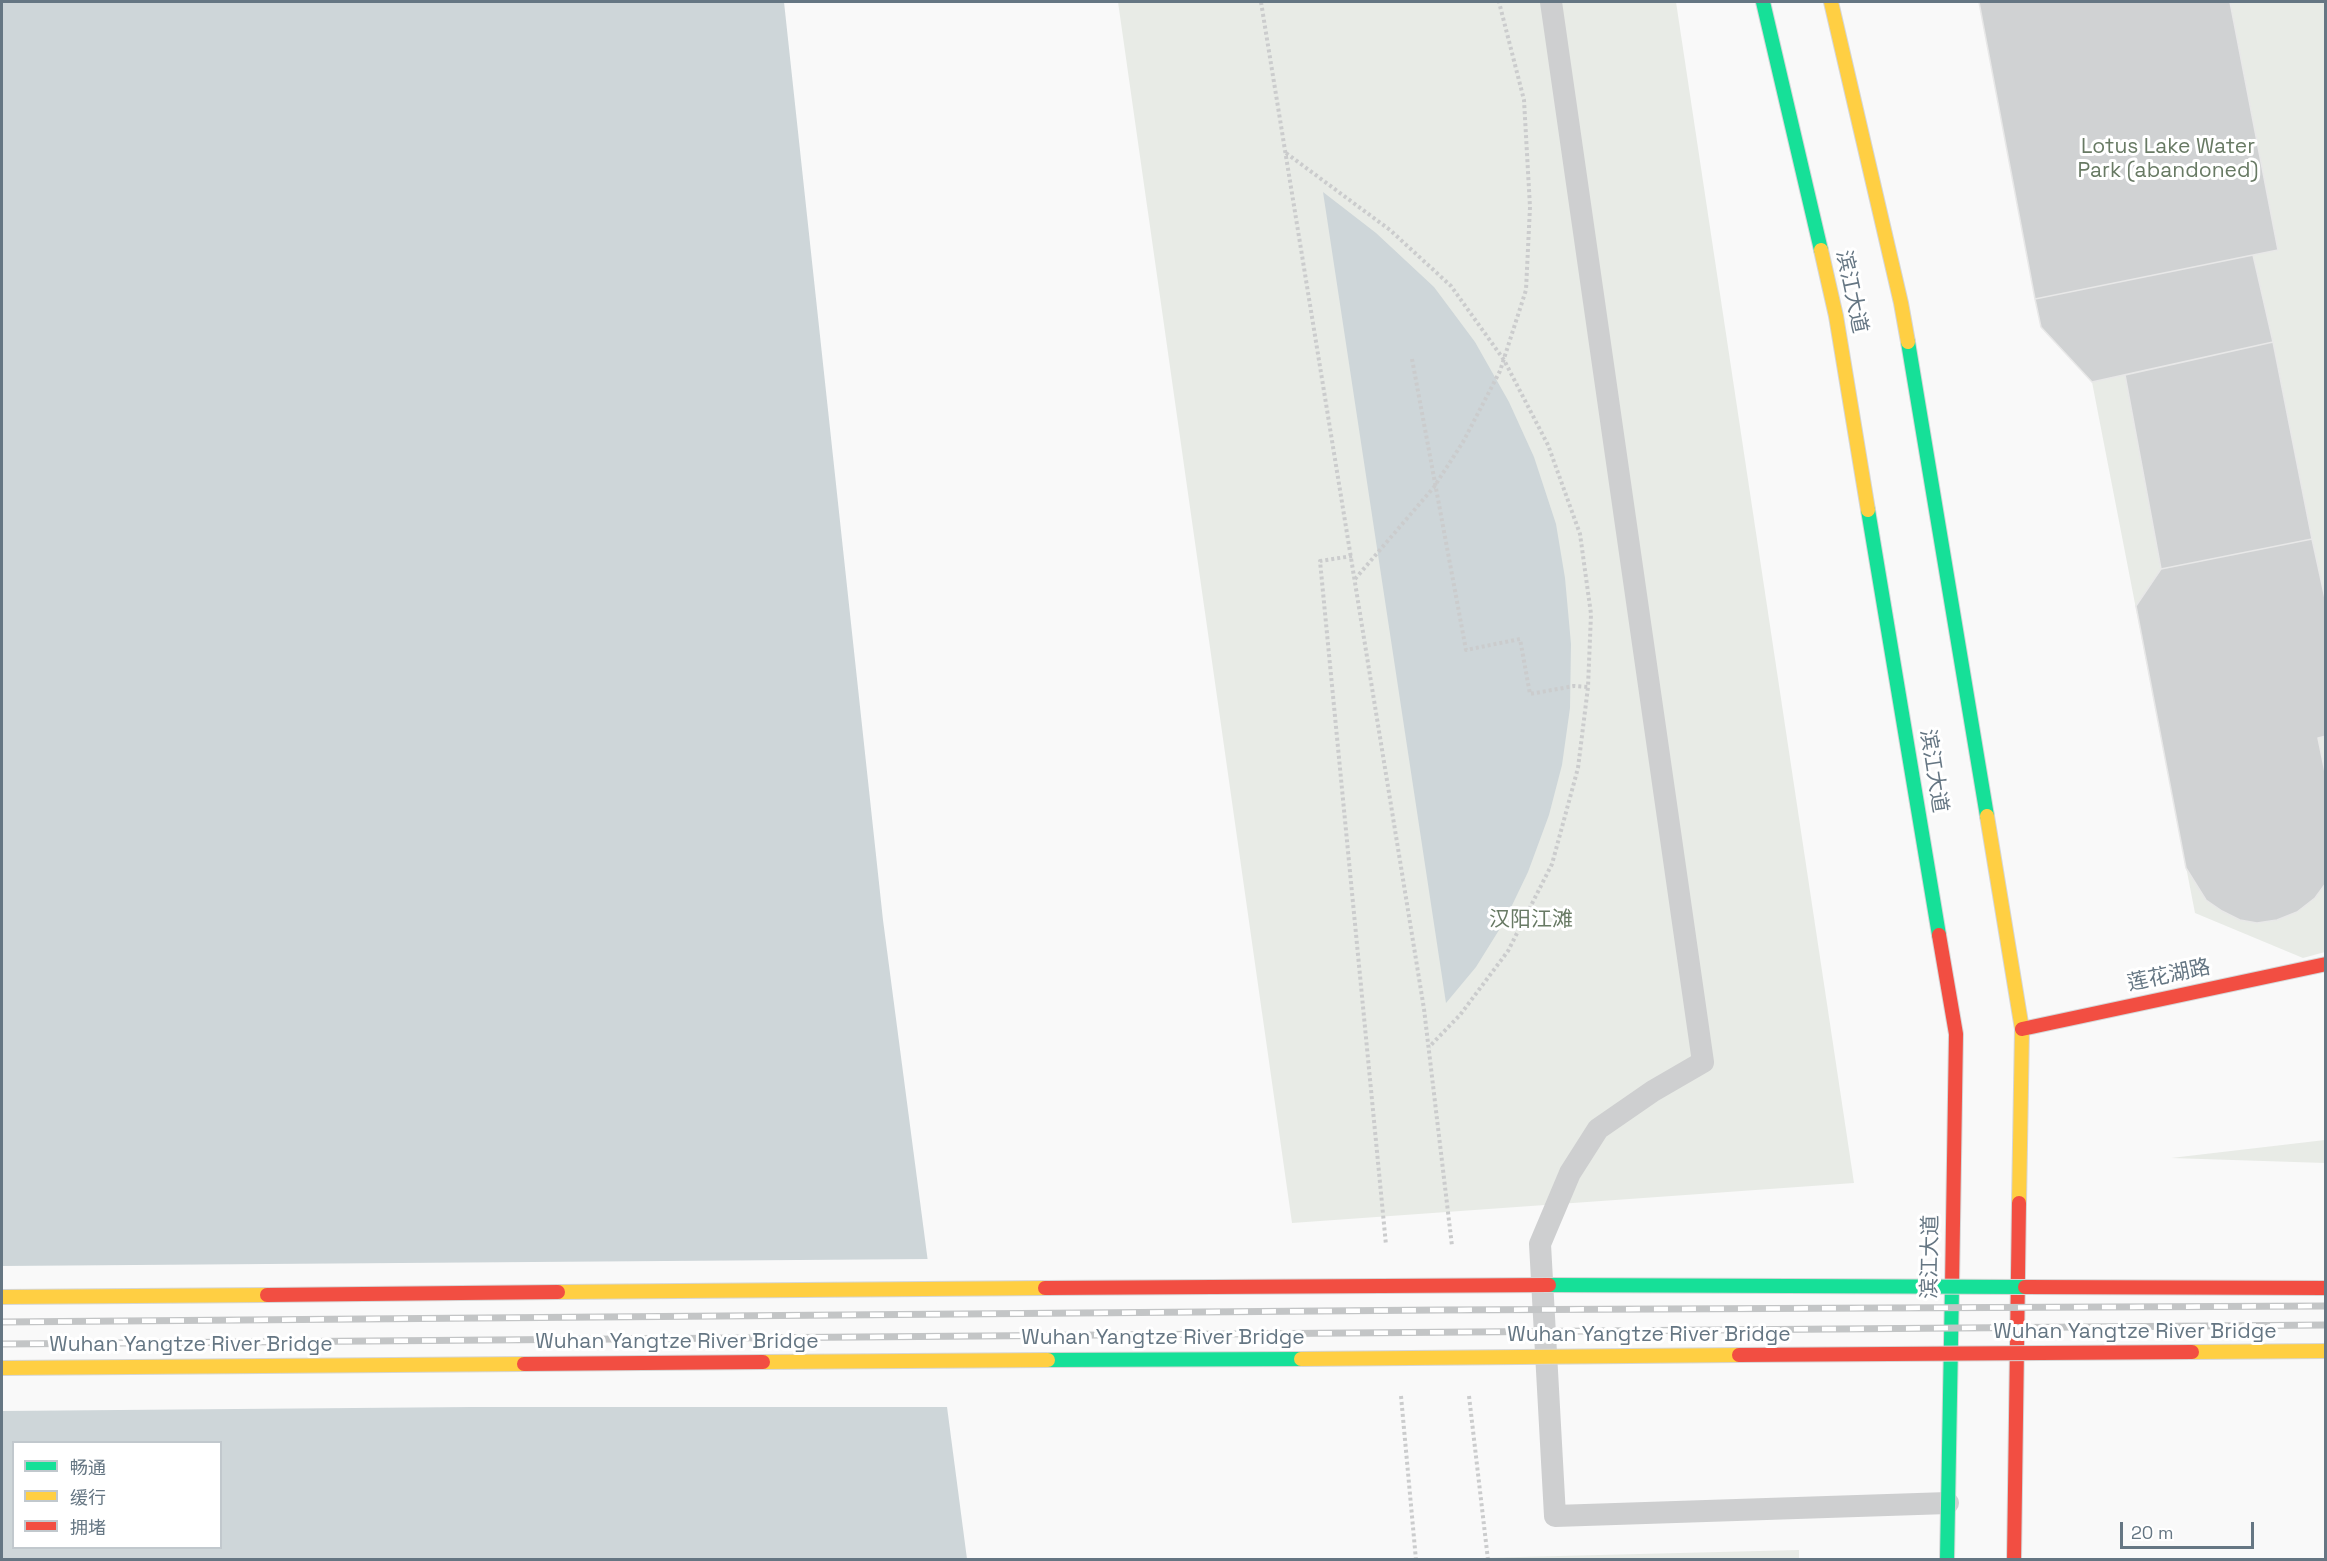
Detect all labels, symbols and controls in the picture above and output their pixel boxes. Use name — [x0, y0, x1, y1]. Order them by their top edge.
park label: Lotus Lake Water Park (abandoned) — [2078, 134, 2258, 184]
street label: 滨江大道 — [1830, 248, 1872, 336]
street label: 滨江大道 — [1914, 728, 1952, 814]
park label: 汉阳江滩 — [1489, 907, 1573, 933]
street label: 莲花湖路 — [2125, 955, 2213, 997]
street label: 滨江大道 — [1918, 1215, 1944, 1299]
street label: Wuhan Yangtze River Bridge — [1993, 1319, 2277, 1345]
street label: Wuhan Yangtze River Bridge — [1507, 1322, 1791, 1348]
street label: Wuhan Yangtze River Bridge — [1021, 1325, 1305, 1351]
street label: Wuhan Yangtze River Bridge — [535, 1329, 819, 1355]
street label: Wuhan Yangtze River Bridge — [49, 1332, 333, 1358]
legend — [12, 1441, 222, 1549]
text: 畅通 — [70, 1456, 106, 1479]
text: 缓行 — [70, 1486, 106, 1509]
scale bar — [2123, 1510, 2256, 1548]
text: 拥堵 — [70, 1516, 106, 1539]
text: 20 m — [2131, 1521, 2174, 1544]

